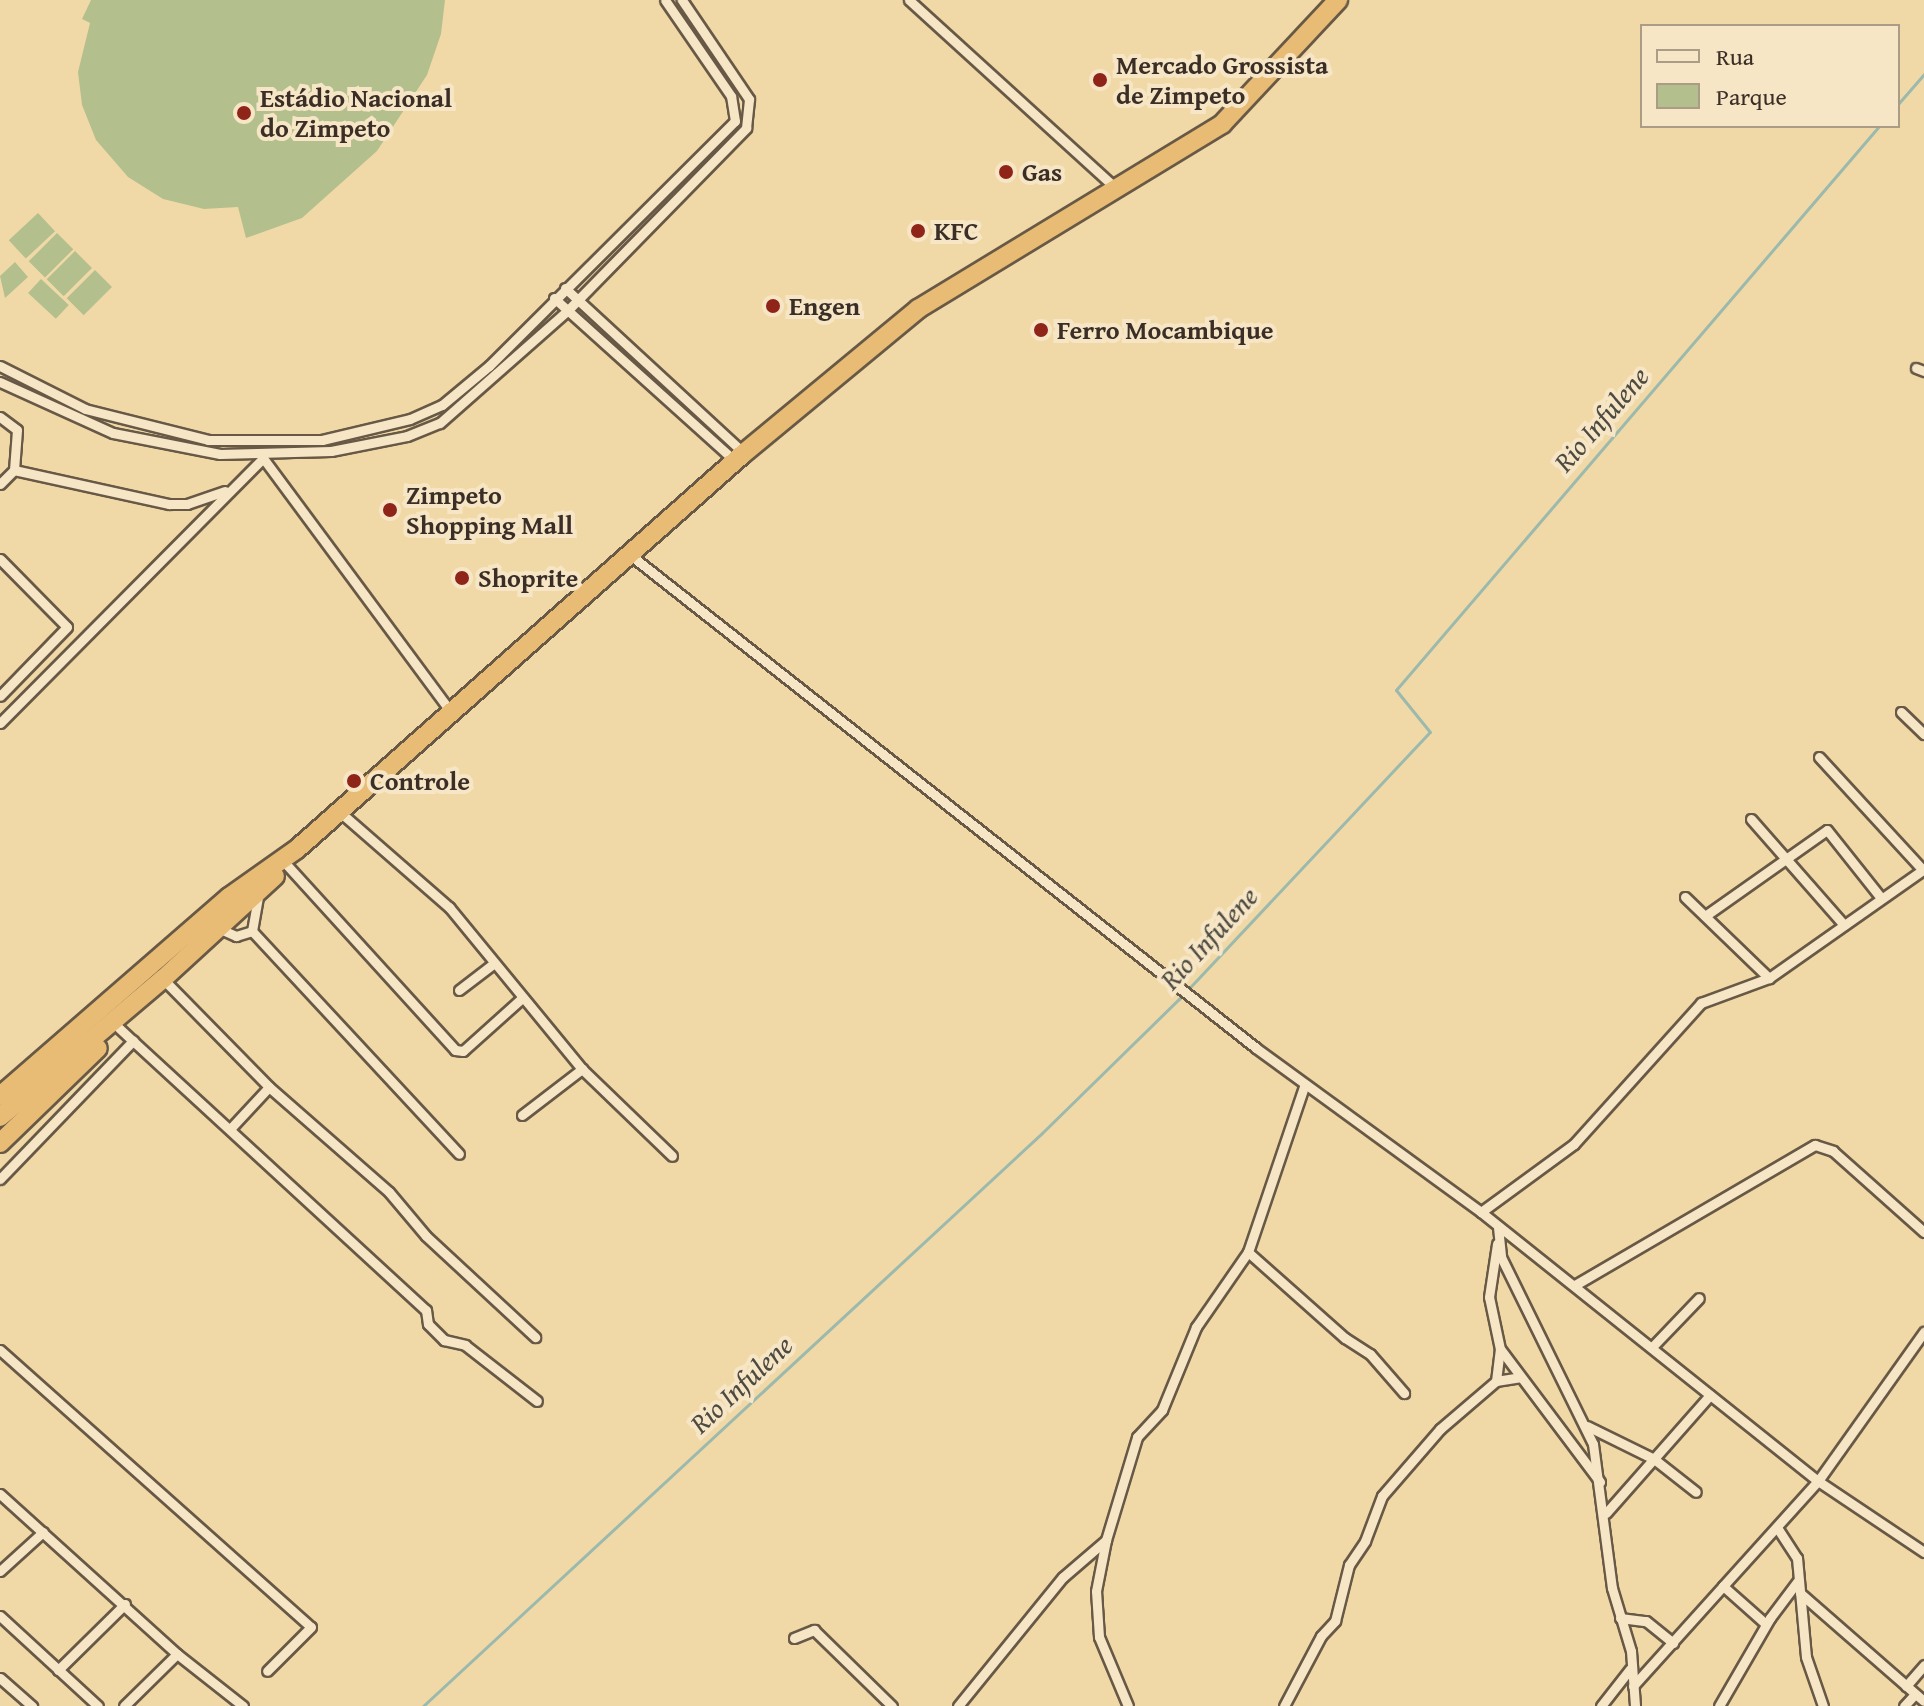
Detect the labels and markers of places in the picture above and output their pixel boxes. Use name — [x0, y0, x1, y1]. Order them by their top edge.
place label: Mercado Grossista de Zimpeto — [1116, 49, 1328, 110]
marker: Mercado Grossista de Zimpeto — [1091, 71, 1109, 89]
place label: Estádio Nacional do Zimpeto — [260, 82, 452, 144]
marker: Estádio Nacional do Zimpeto — [235, 104, 253, 122]
place label: Gas — [1022, 156, 1062, 188]
marker: Gas — [997, 163, 1015, 181]
place label: KFC — [934, 215, 979, 247]
marker: KFC — [909, 222, 927, 240]
place label: Engen — [789, 290, 860, 322]
marker: Engen — [764, 297, 782, 315]
place label: Ferro Mocambique — [1057, 314, 1274, 346]
marker: Ferro Mocambique — [1032, 321, 1050, 339]
place label: Zimpeto Shopping Mall — [406, 479, 573, 540]
marker: Zimpeto Shopping Mall — [381, 501, 399, 519]
place label: Shoprite — [478, 562, 578, 594]
marker: Shoprite — [453, 569, 471, 587]
place label: Controle — [370, 765, 470, 797]
marker: Controle — [345, 772, 363, 790]

